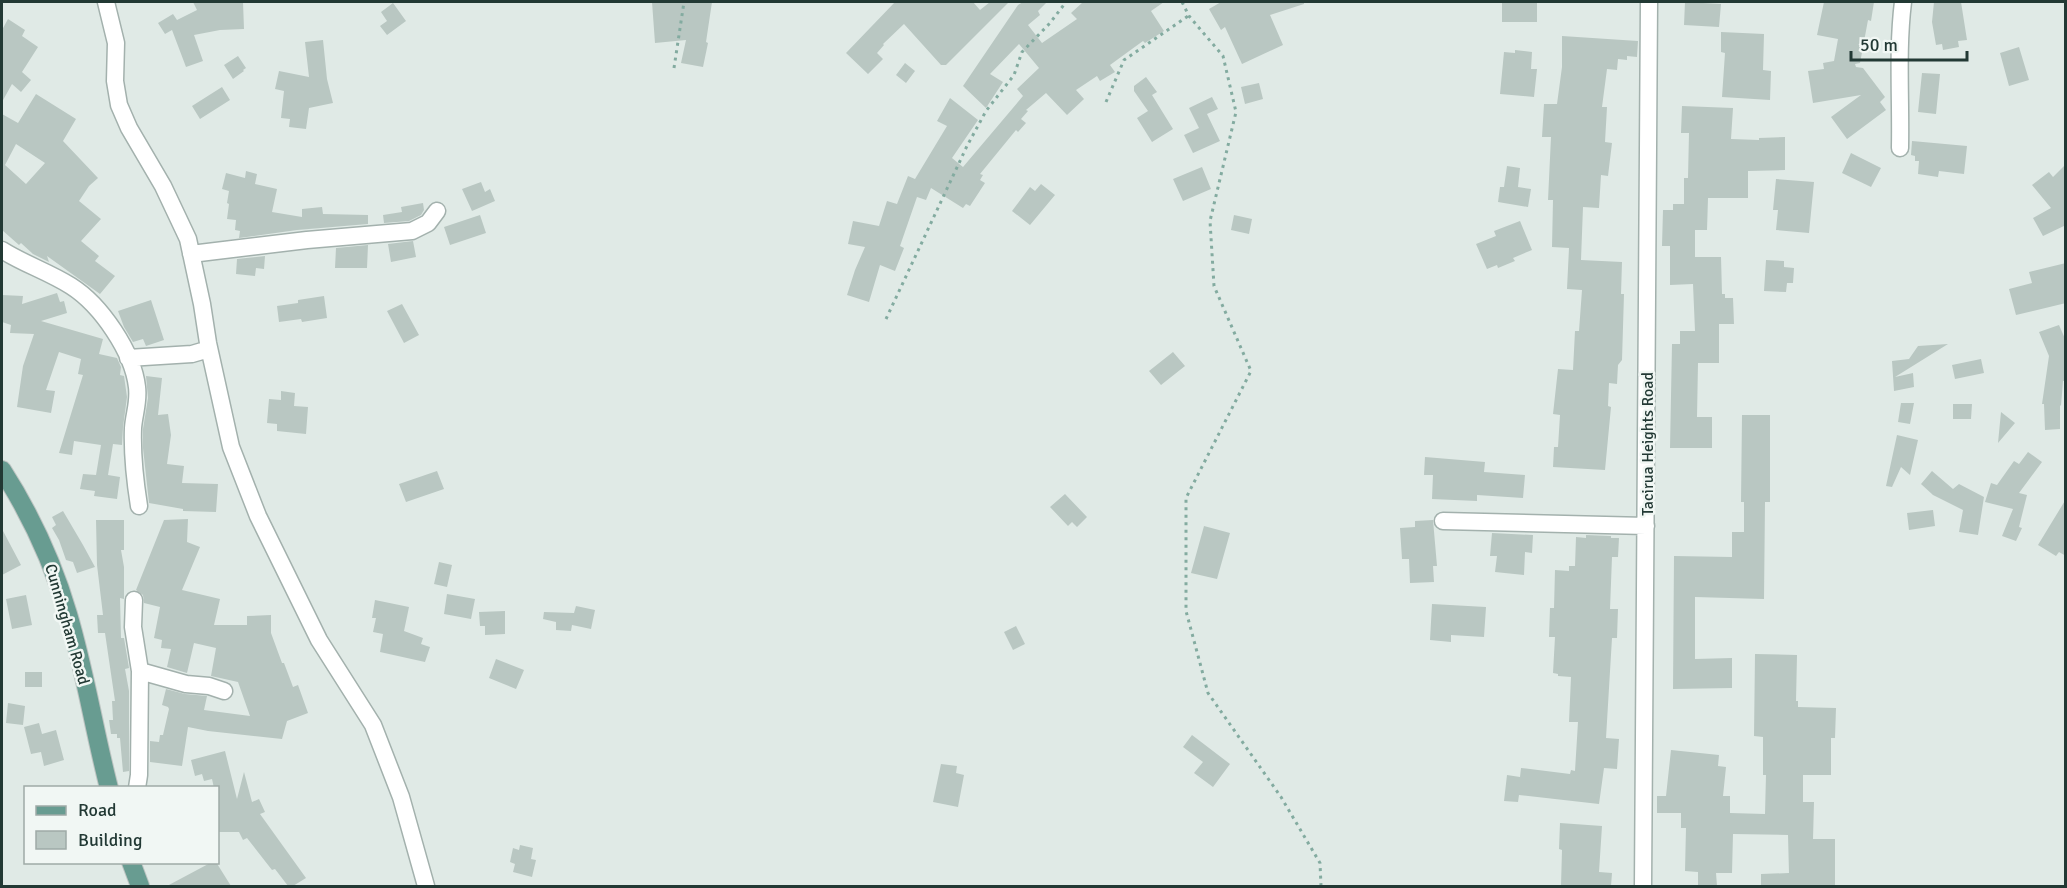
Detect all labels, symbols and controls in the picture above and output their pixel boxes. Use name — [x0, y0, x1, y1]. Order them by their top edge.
scale bar — [1851, 24, 1966, 62]
text: 50 m — [1860, 34, 1898, 56]
street label: Tacirua Heights Road — [1638, 372, 1658, 516]
street label: Cunningham Road — [40, 562, 94, 687]
legend — [24, 786, 219, 864]
text: Road — [78, 799, 117, 821]
text: Building — [78, 829, 142, 851]

